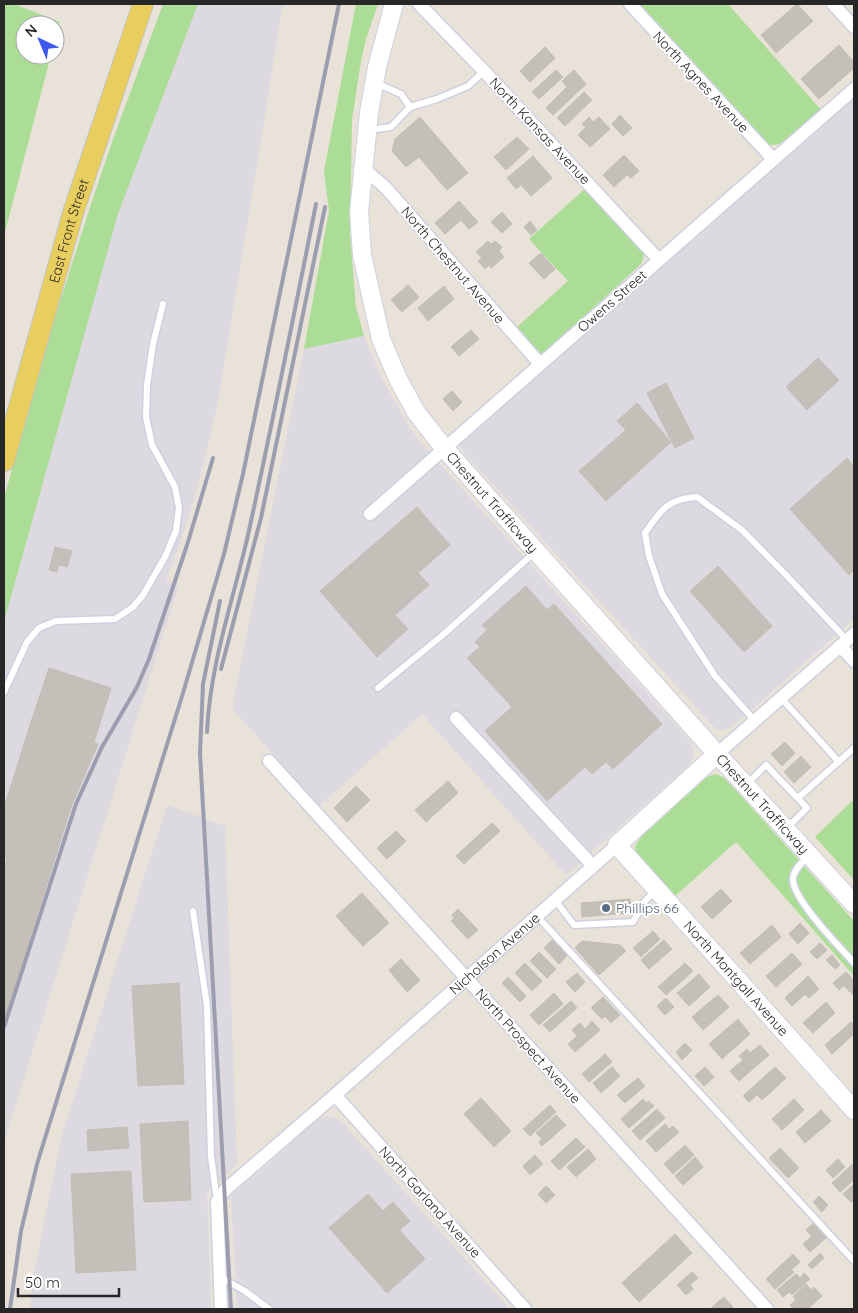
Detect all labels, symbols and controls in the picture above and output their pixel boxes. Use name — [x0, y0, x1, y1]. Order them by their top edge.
north arrow — [15, 15, 65, 65]
text: N — [21, 21, 41, 41]
street label: North Agnes Avenue — [649, 27, 753, 137]
street label: North Kansas Avenue — [486, 74, 594, 188]
street label: East Front Street — [45, 176, 93, 285]
street label: North Chestnut Avenue — [397, 203, 509, 327]
street label: Owens Street — [574, 266, 651, 336]
street label: Chestnut Trafficway — [442, 448, 542, 557]
street label: Chestnut Trafficway — [712, 750, 813, 858]
place label: Phillips 66 — [616, 899, 679, 917]
marker: Phillips 66 — [600, 902, 612, 914]
street label: Nicholson Avenue — [446, 909, 544, 998]
street label: North Montgall Avenue — [680, 917, 793, 1040]
street label: North Prospect Avenue — [471, 985, 585, 1107]
street label: North Garland Avenue — [375, 1142, 485, 1262]
scale bar — [18, 1266, 119, 1298]
text: 50 m — [25, 1273, 60, 1292]

